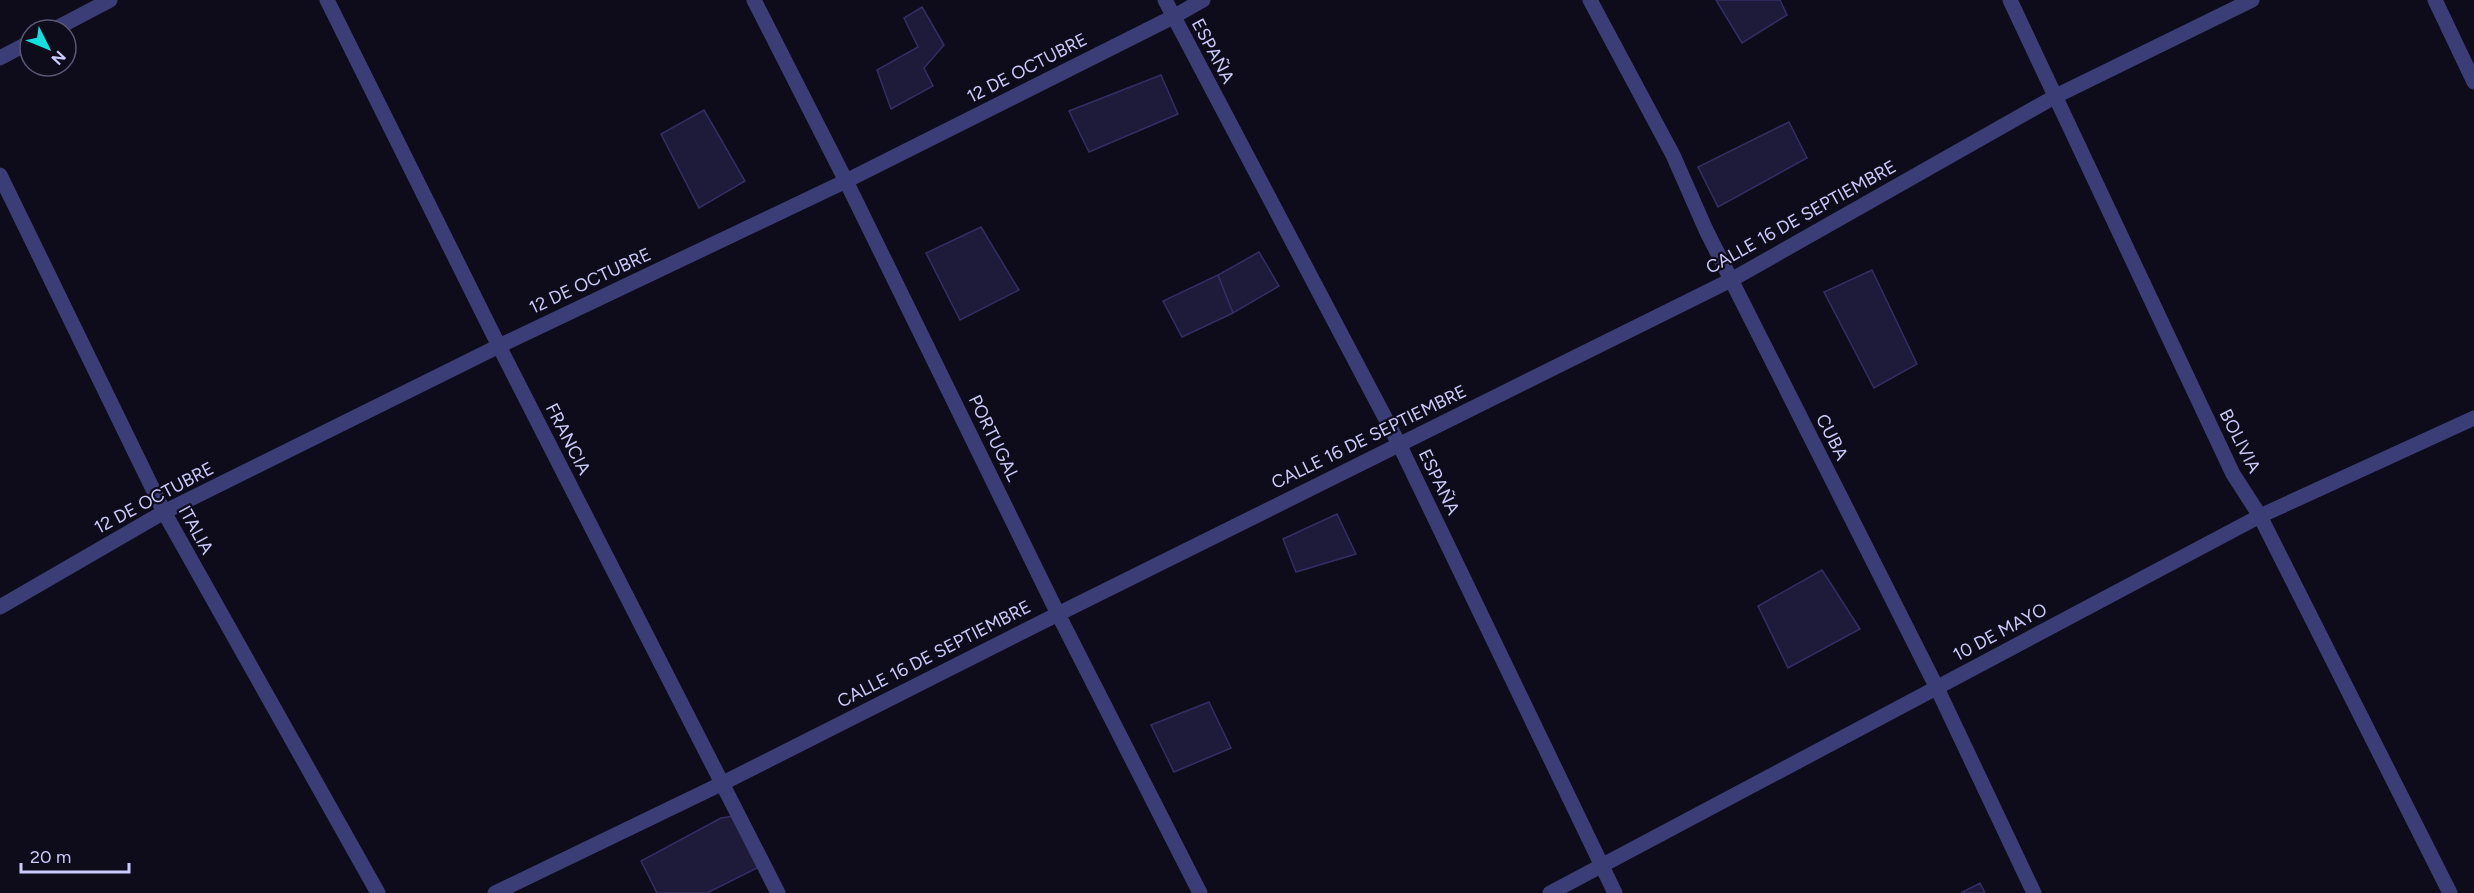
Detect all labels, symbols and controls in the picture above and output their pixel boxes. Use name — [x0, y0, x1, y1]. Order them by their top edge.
street label: ESPAÑA — [1187, 15, 1239, 87]
north arrow — [18, 18, 78, 78]
street label: 12 DE OCTUBRE — [963, 28, 1091, 108]
text: N — [47, 47, 70, 69]
street label: CALLE 16 DE SEPTIEMBRE — [1702, 155, 1900, 279]
street label: 12 DE OCTUBRE — [526, 243, 654, 319]
street label: CALLE 16 DE SEPTIEMBRE — [1268, 380, 1470, 494]
street label: PORTUGAL — [964, 391, 1025, 485]
street label: FRANCIA — [541, 400, 595, 478]
street label: BOLIVIA — [2215, 405, 2265, 477]
street label: CUBA — [1811, 410, 1853, 464]
street label: ESPAÑA — [1414, 446, 1464, 518]
street label: 12 DE OCTUBRE — [91, 457, 217, 539]
street label: ITALIA — [174, 502, 218, 558]
street label: CALLE 16 DE SEPTIEMBRE — [834, 596, 1034, 712]
street label: 10 DE MAYO — [1949, 598, 2051, 666]
scale bar — [21, 836, 129, 874]
text: 20 m — [30, 846, 71, 868]

